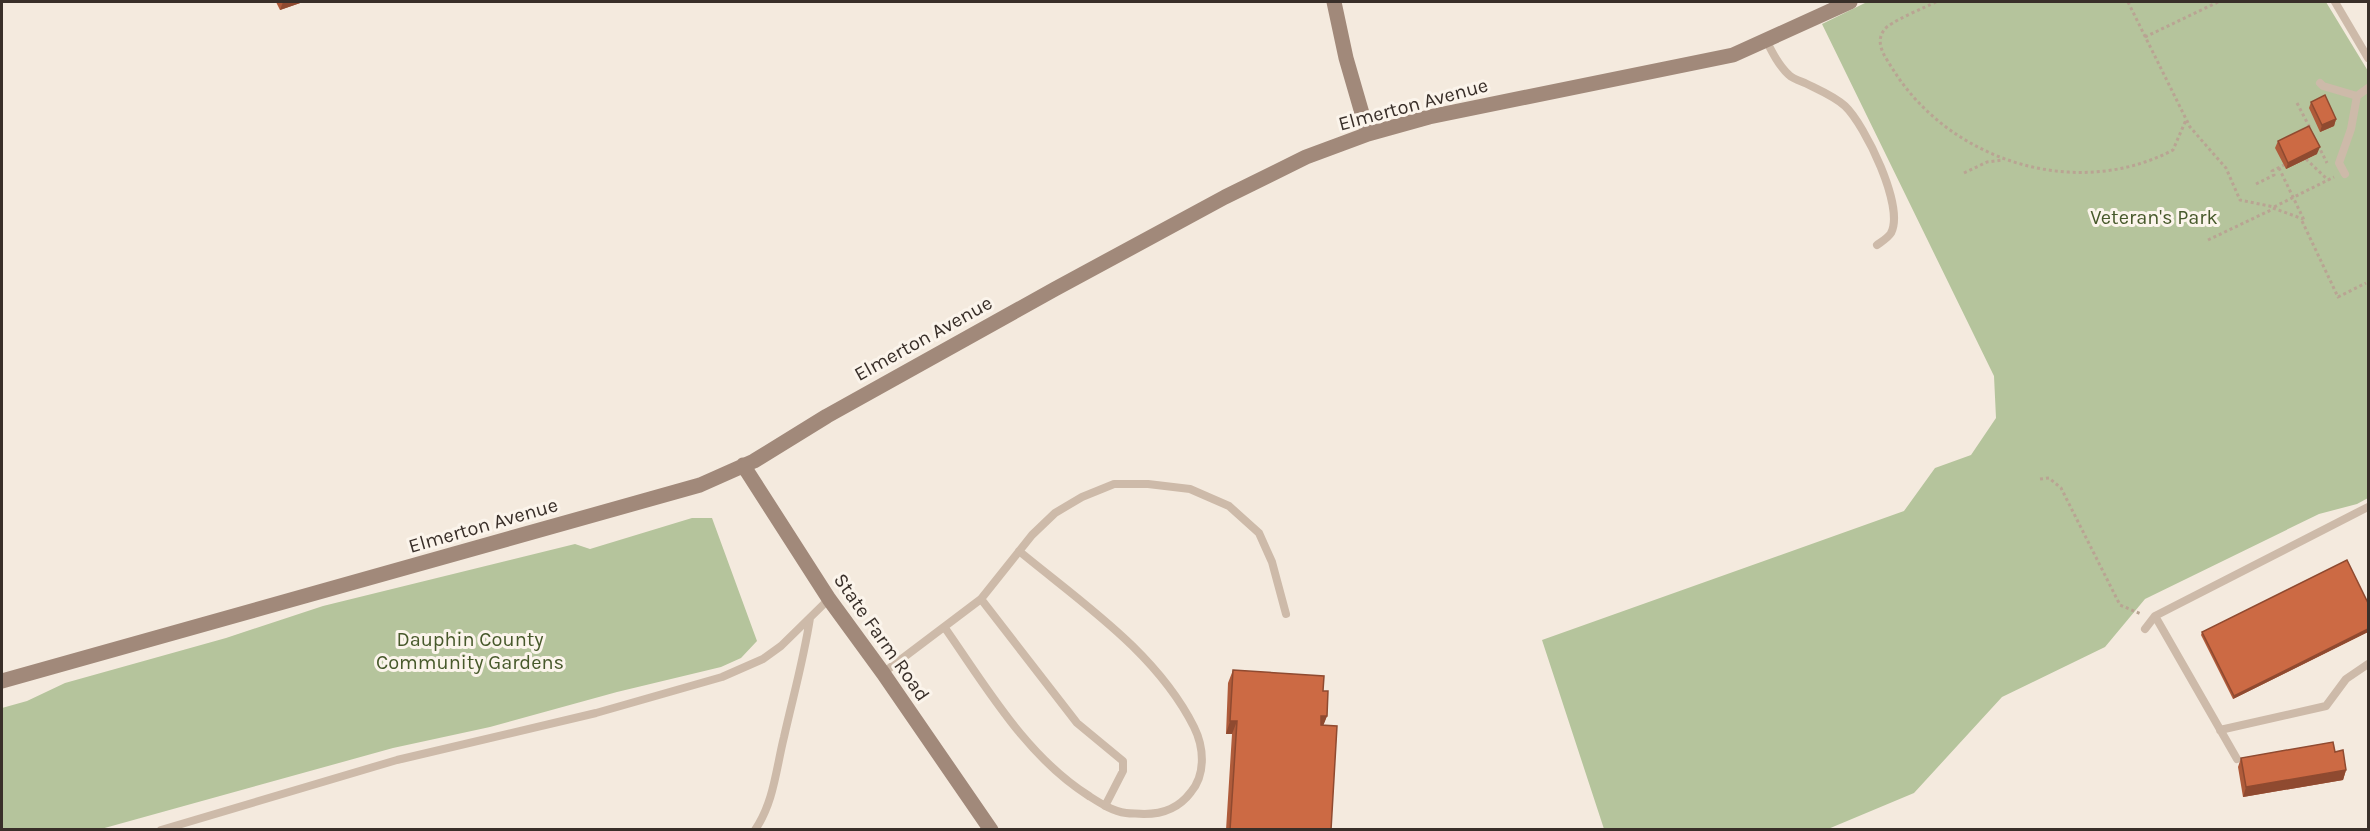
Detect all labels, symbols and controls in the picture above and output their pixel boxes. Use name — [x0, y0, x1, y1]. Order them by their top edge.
street label: Elmerton Avenue — [1336, 73, 1491, 136]
park label: Veteran's Park — [2090, 206, 2218, 229]
street label: Elmerton Avenue — [850, 291, 996, 386]
street label: Elmerton Avenue — [406, 493, 560, 558]
street label: State Farm Road — [829, 569, 934, 706]
park label: Dauphin County Community Gardens — [376, 628, 564, 674]

